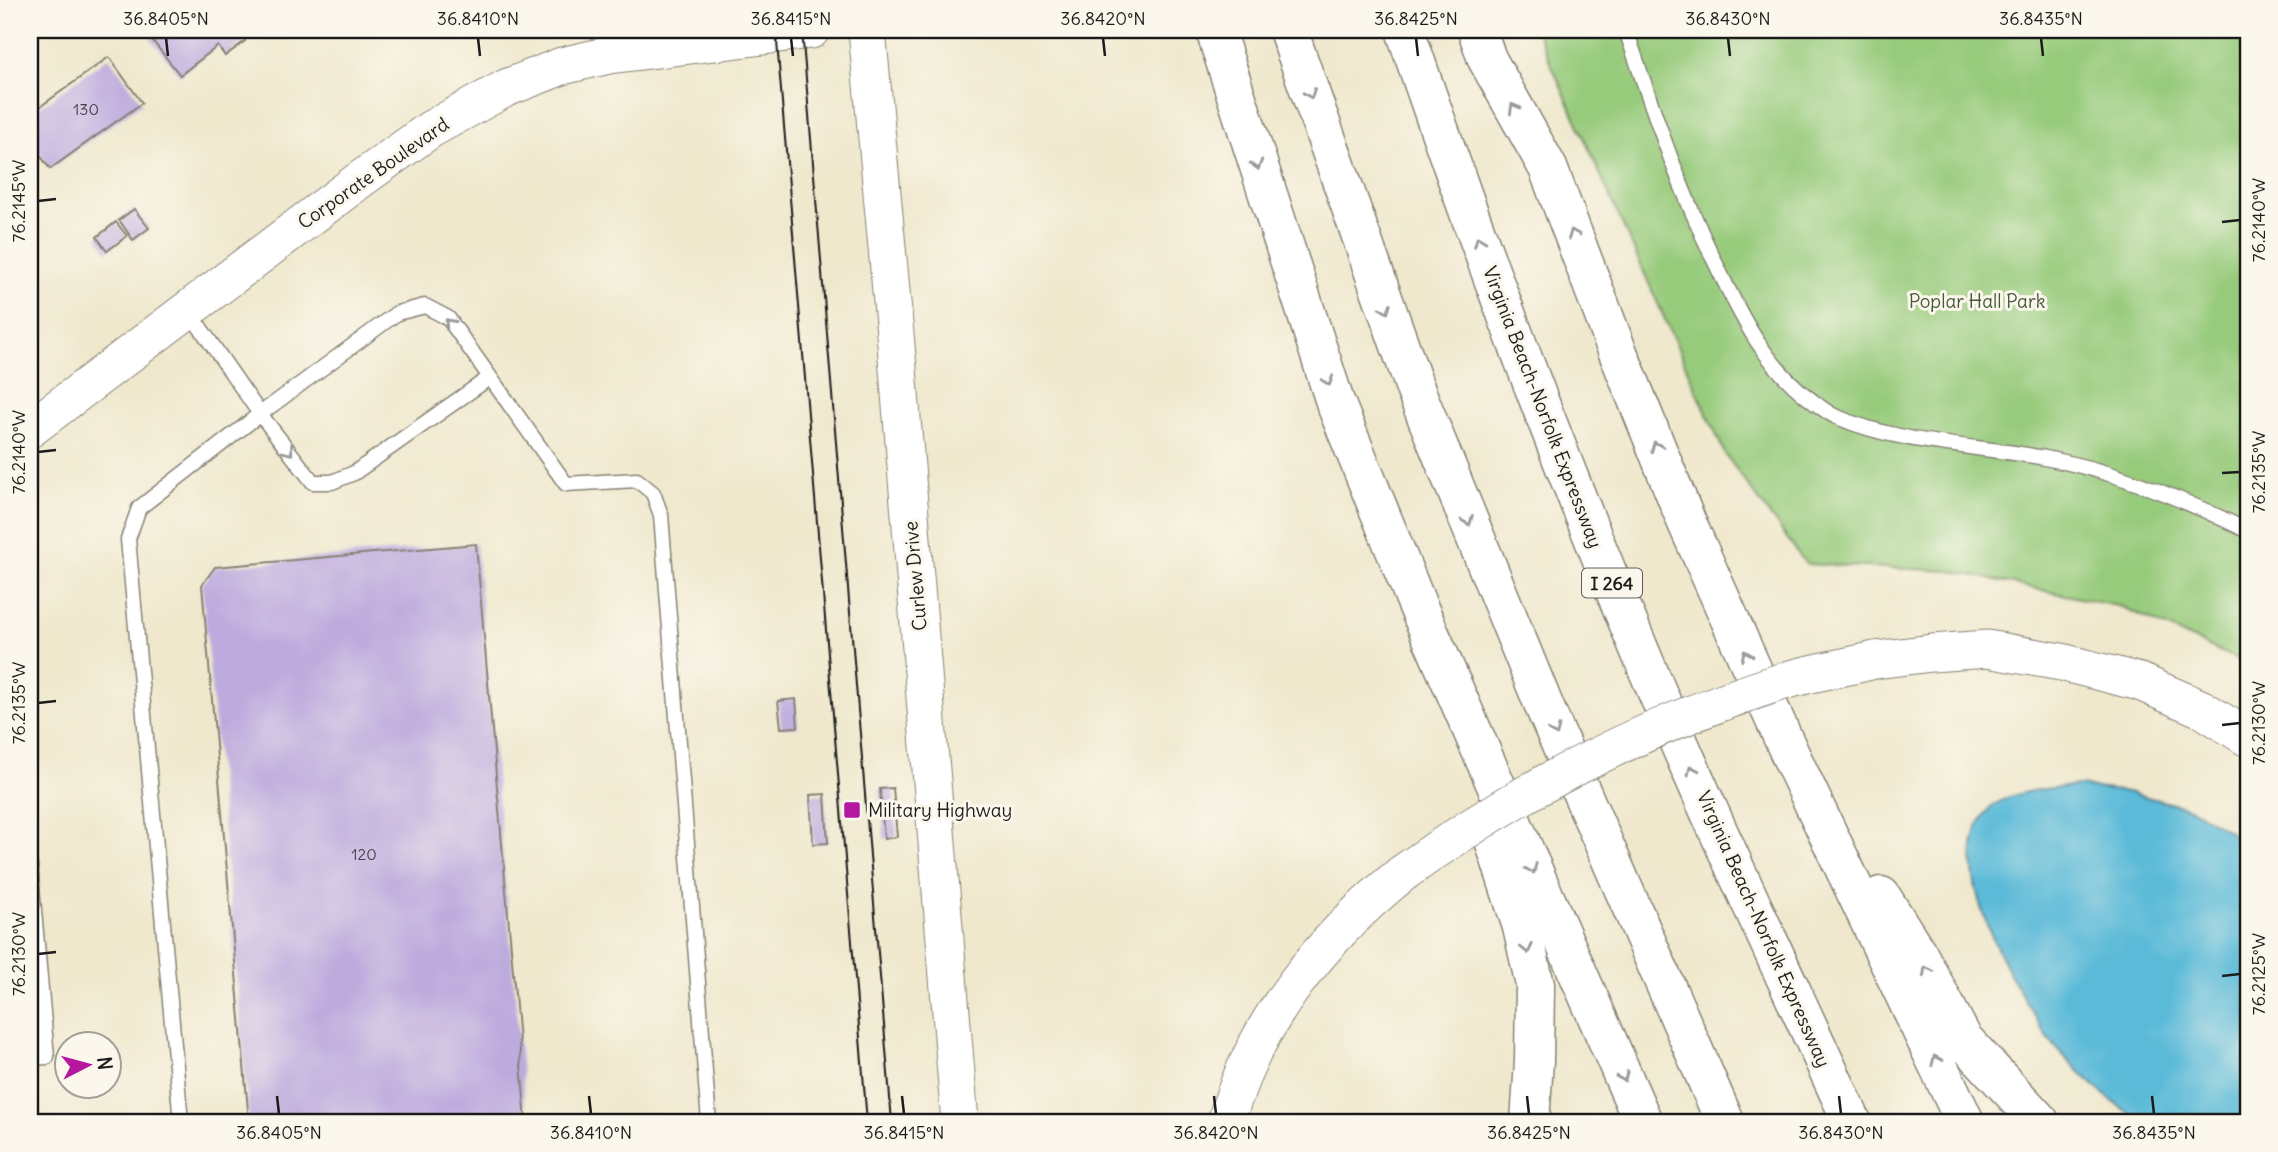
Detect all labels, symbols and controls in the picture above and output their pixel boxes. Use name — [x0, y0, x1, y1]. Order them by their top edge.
text: 36.8405°N — [123, 7, 209, 30]
text: 36.8410°N — [437, 7, 519, 30]
text: 36.8415°N — [751, 7, 831, 30]
text: 36.8420°N — [1060, 7, 1146, 30]
text: 36.8425°N — [1374, 7, 1458, 30]
text: 36.8430°N — [1685, 7, 1771, 30]
text: 36.8435°N — [1999, 7, 2083, 30]
one-way arrow — [1302, 88, 1316, 100]
house number: 130 — [73, 99, 99, 119]
one-way arrow — [1509, 103, 1522, 115]
street label: Corporate Boulevard — [293, 112, 453, 234]
one-way arrow — [1249, 158, 1263, 171]
text: 76.2145°W — [7, 160, 30, 242]
text: 76.2140°W — [2247, 178, 2270, 262]
one-way arrow — [1567, 228, 1581, 241]
one-way arrow — [1473, 236, 1487, 248]
street label: Virginia Beach-Norfolk Expressway — [1478, 263, 1608, 551]
park label: Poplar Hall Park — [1909, 289, 2046, 313]
one-way arrow — [1378, 302, 1392, 314]
one-way arrow — [445, 318, 457, 331]
one-way arrow — [1320, 375, 1334, 387]
text: 76.2140°W — [7, 410, 30, 494]
text: 76.2135°W — [2247, 431, 2270, 513]
one-way arrow — [1650, 441, 1664, 453]
one-way arrow — [281, 443, 293, 456]
one-way arrow — [1459, 514, 1473, 526]
street label: Curlew Drive — [898, 520, 932, 632]
road number: I 264 — [1582, 568, 1642, 598]
one-way arrow — [1740, 650, 1754, 662]
text: 76.2135°W — [7, 662, 30, 744]
text: 76.2130°W — [2247, 681, 2270, 765]
one-way arrow — [1547, 724, 1561, 736]
one-way arrow — [1686, 765, 1700, 777]
street label: Virginia Beach-Norfolk Expressway — [1692, 787, 1836, 1071]
place label: Military Highway — [868, 798, 1012, 822]
marker: Military Highway — [842, 800, 862, 820]
house number: 120 — [351, 844, 377, 864]
one-way arrow — [1524, 861, 1538, 874]
text: 76.2130°W — [7, 912, 30, 996]
text: 76.2125°W — [2247, 933, 2270, 1015]
one-way arrow — [1518, 943, 1533, 955]
one-way arrow — [1921, 965, 1935, 978]
north arrow — [52, 1030, 122, 1100]
text: N — [92, 1055, 118, 1071]
one-way arrow — [1930, 1055, 1944, 1068]
one-way arrow — [1615, 1070, 1629, 1082]
text: 36.8405°N — [236, 1121, 322, 1144]
text: 36.8410°N — [550, 1121, 632, 1144]
text: 36.8415°N — [864, 1121, 944, 1144]
text: 36.8420°N — [1173, 1121, 1259, 1144]
text: 36.8425°N — [1487, 1121, 1571, 1144]
text: 36.8430°N — [1798, 1121, 1884, 1144]
text: 36.8435°N — [2112, 1121, 2196, 1144]

